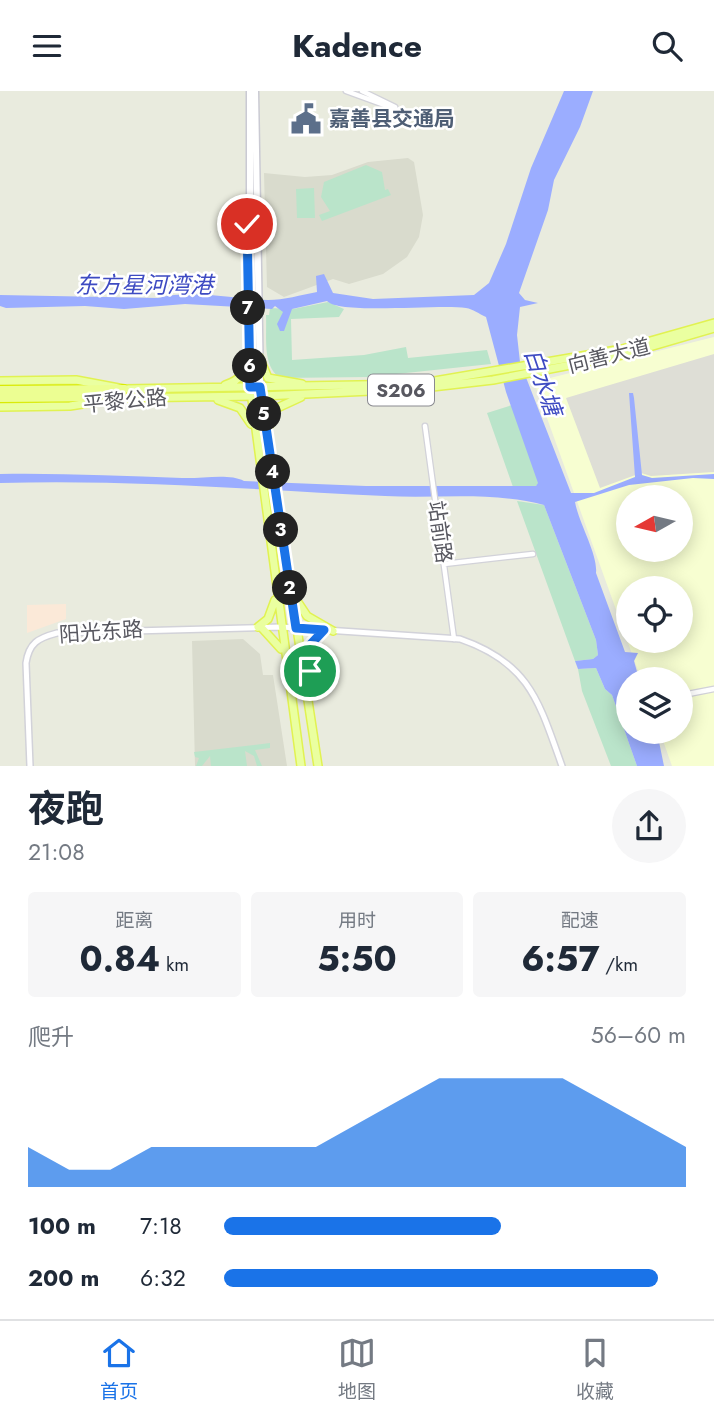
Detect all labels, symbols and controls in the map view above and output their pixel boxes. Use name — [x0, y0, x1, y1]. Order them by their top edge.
text: Kadence — [292, 23, 422, 69]
icon: menu — [28, 27, 66, 65]
icon: search — [648, 27, 686, 65]
public building icon: 嘉善县交通局 — [289, 102, 323, 136]
place label: 嘉善县交通局 — [329, 104, 455, 134]
pin — [217, 194, 277, 254]
icon: check — [228, 205, 266, 243]
water label: 东方星河湾港 — [75, 268, 216, 302]
pin: 7 — [230, 291, 266, 325]
text: 7 — [242, 294, 253, 321]
street label: 向善大道 — [565, 331, 653, 381]
water label: 白水塘 — [516, 344, 572, 424]
pin: 6 — [232, 349, 268, 383]
text: 6 — [243, 352, 256, 379]
road number: S206 — [368, 375, 434, 405]
street label: 平黎公路 — [82, 382, 168, 420]
pin: 5 — [246, 397, 282, 431]
text: 5 — [257, 400, 270, 427]
pin: 4 — [256, 455, 290, 489]
text: 4 — [266, 458, 279, 485]
north arrow — [616, 485, 693, 562]
map controls — [616, 485, 693, 744]
street label: 站前路 — [421, 499, 459, 565]
pin: 3 — [264, 513, 298, 548]
text: 3 — [275, 516, 286, 543]
pin: 2 — [272, 571, 308, 605]
text: 2 — [283, 574, 296, 601]
button: locate — [616, 576, 693, 653]
street label: 阳光东路 — [58, 614, 144, 650]
pin — [280, 641, 340, 701]
icon: arrive — [291, 652, 329, 690]
button: layers — [616, 667, 693, 744]
text: 夜跑 — [28, 781, 104, 836]
button: share — [612, 789, 686, 863]
text: 21:08 — [28, 835, 85, 869]
text: 距离 — [115, 907, 153, 934]
text: 用时 — [338, 907, 376, 934]
text: 配速 — [561, 907, 599, 934]
text: 0.84 — [79, 934, 160, 984]
text: 5:50 — [317, 934, 397, 984]
text: 6:57 — [521, 934, 600, 984]
text: km — [160, 951, 189, 978]
text: /km — [600, 951, 638, 978]
text: 56–60 m — [591, 1018, 686, 1052]
text: 爬升 — [28, 1020, 74, 1054]
text: 100 m — [28, 1209, 96, 1243]
text: 7:18 — [140, 1209, 182, 1243]
text: 200 m — [28, 1261, 99, 1295]
text: 6:32 — [140, 1261, 186, 1295]
tab: 首页 — [100, 1334, 138, 1405]
tab: 地图 — [338, 1334, 376, 1405]
tab: 收藏 — [576, 1334, 614, 1405]

